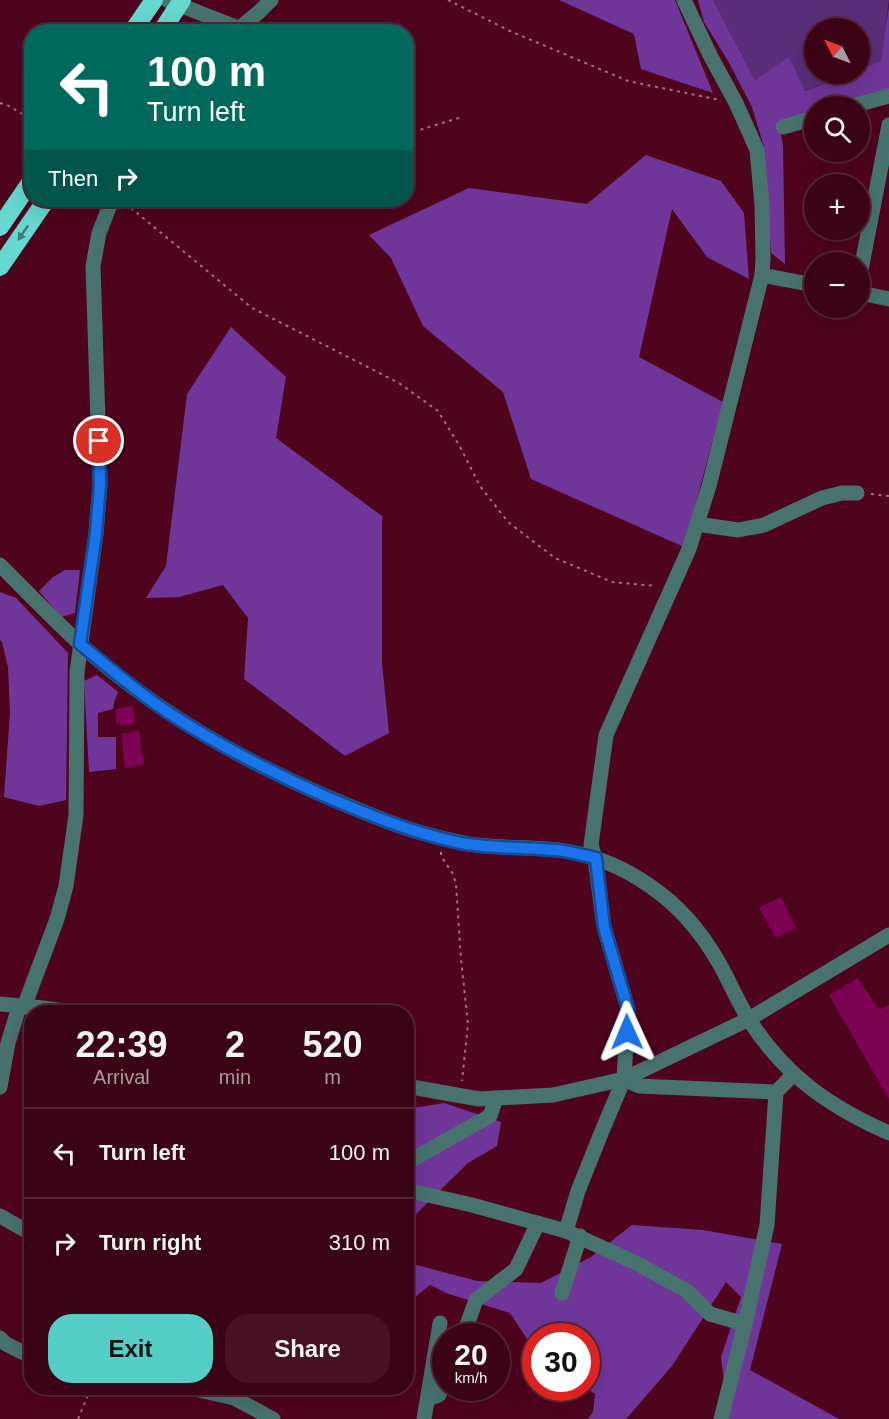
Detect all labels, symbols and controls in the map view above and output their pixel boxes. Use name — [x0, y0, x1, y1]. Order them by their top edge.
north arrow — [804, 18, 870, 84]
map controls — [804, 18, 870, 318]
icon: left — [48, 48, 126, 126]
text: 100 m — [147, 48, 266, 95]
button: search — [804, 96, 870, 162]
text: Turn left — [147, 97, 245, 127]
icon: right — [110, 162, 143, 195]
text: Then — [48, 166, 98, 191]
button: + — [804, 174, 870, 240]
one-way arrow — [17, 225, 29, 241]
button: − — [804, 252, 870, 318]
pin — [73, 415, 124, 466]
icon: arrive — [82, 424, 115, 457]
position arrow — [595, 1000, 659, 1064]
text: 22:39 — [75, 1024, 167, 1065]
text: 2 — [225, 1024, 245, 1065]
text: 520 — [302, 1024, 363, 1065]
text: Arrival — [93, 1066, 150, 1088]
text: min — [219, 1066, 251, 1088]
text: m — [324, 1066, 341, 1088]
icon: left — [48, 1137, 81, 1170]
text: Turn left — [99, 1140, 185, 1165]
text: 100 m — [329, 1140, 390, 1165]
icon: right — [48, 1227, 81, 1260]
text: Turn right — [99, 1230, 201, 1255]
text: 310 m — [329, 1230, 390, 1255]
button: Exit — [48, 1314, 213, 1383]
button: Share — [225, 1314, 390, 1383]
speed limit sign: 30 — [522, 1323, 600, 1401]
text: 20 — [454, 1338, 488, 1371]
text: km/h — [455, 1369, 487, 1386]

